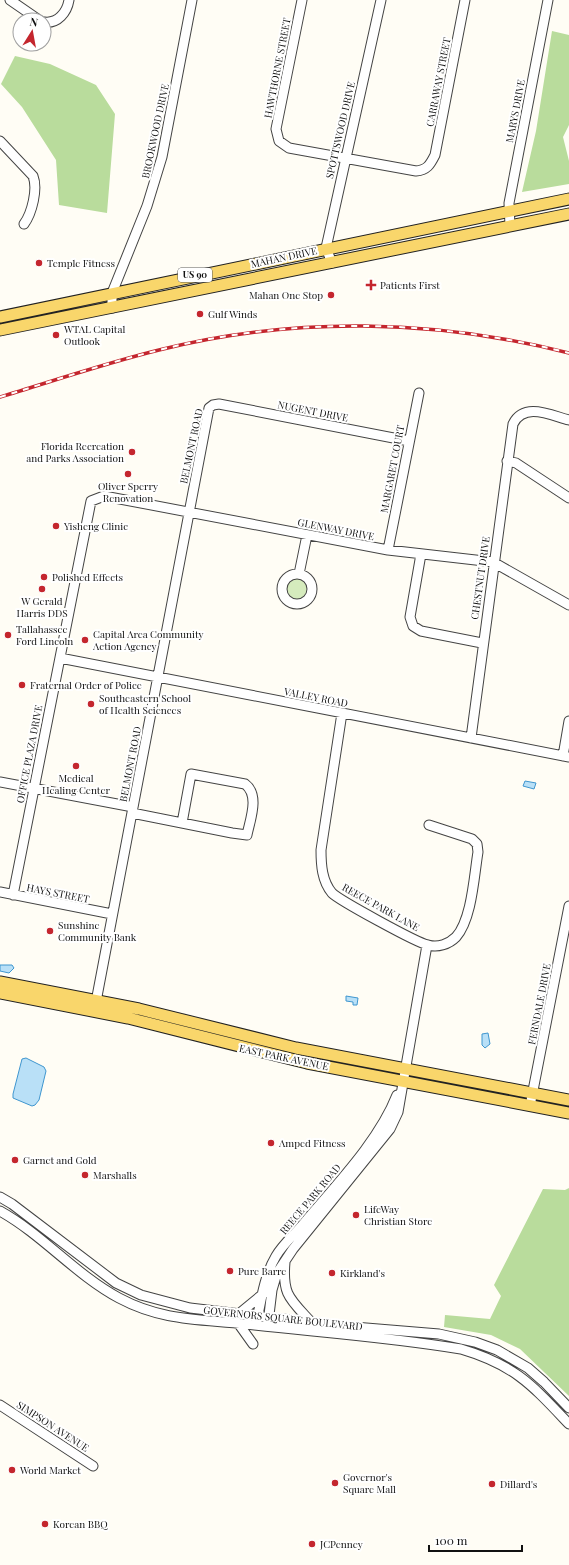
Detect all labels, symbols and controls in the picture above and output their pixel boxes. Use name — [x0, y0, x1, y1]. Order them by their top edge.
north arrow — [12, 12, 52, 52]
text: N — [29, 14, 39, 30]
street label: HAWTHORNE STREET — [260, 17, 294, 119]
street label: CARRAWAY STREET — [422, 36, 454, 128]
street label: MARYS DRIVE — [502, 78, 528, 144]
street label: SPOTTSWOOD DRIVE — [322, 80, 358, 180]
street label: BROOKWOOD DRIVE — [138, 82, 172, 180]
street label: MAHAN DRIVE — [250, 243, 318, 271]
place label: Temple Fitness — [47, 256, 115, 270]
marker: Temple Fitness — [34, 258, 44, 268]
road number: US 90 — [178, 268, 212, 282]
place label: Patients First — [380, 278, 440, 292]
marker: Patients First — [365, 279, 377, 291]
place label: Mahan One Stop — [249, 288, 323, 302]
marker: Mahan One Stop — [326, 290, 336, 300]
place label: Gulf Winds — [208, 307, 257, 321]
marker: Gulf Winds — [195, 309, 205, 319]
place label: WTAL Capital Outlook — [63, 322, 125, 348]
marker: WTAL Capital Outlook — [51, 330, 61, 340]
street label: NUGENT DRIVE — [276, 397, 350, 425]
street label: BELMONT ROAD — [176, 407, 206, 485]
street label: MARGARET COURT — [377, 424, 407, 514]
place label: Florida Recreation and Parks Association — [26, 439, 124, 465]
marker: Florida Recreation and Parks Association — [127, 447, 137, 457]
marker: Oliver Sperry Renovation — [123, 469, 133, 479]
place label: Oliver Sperry Renovation — [98, 479, 158, 505]
street label: GLENWAY DRIVE — [296, 515, 376, 543]
place label: Yisheng Clinic — [63, 519, 128, 533]
marker: Yisheng Clinic — [51, 521, 61, 531]
street label: CHESTNUT DRIVE — [467, 535, 493, 621]
place label: Polished Effects — [52, 570, 123, 584]
marker: Polished Effects — [39, 572, 49, 582]
marker: W Gerald Harris DDS — [37, 584, 47, 594]
place label: W Gerald Harris DDS — [16, 594, 68, 620]
place label: Tallahassee Ford Lincoln — [16, 622, 73, 648]
place label: Capital Area Community Action Agency — [92, 627, 204, 653]
marker: Tallahassee Ford Lincoln — [3, 630, 13, 640]
marker: Capital Area Community Action Agency — [80, 635, 90, 645]
place label: Fraternal Order of Police — [30, 678, 142, 692]
marker: Fraternal Order of Police — [17, 680, 27, 690]
street label: VALLEY ROAD — [282, 684, 349, 710]
place label: Southeastern School of Health Sciences — [99, 691, 191, 717]
marker: Southeastern School of Health Sciences — [86, 699, 96, 709]
street label: OFFICE PLAZA DRIVE — [13, 704, 45, 804]
street label: BELMONT ROAD — [116, 725, 144, 803]
marker: Medical Healing Center — [71, 761, 81, 771]
place label: Medical Healing Center — [42, 771, 110, 797]
street label: HAYS STREET — [25, 880, 91, 906]
street label: REECE PARK LANE — [340, 880, 422, 934]
place label: Sunshine Community Bank — [58, 918, 137, 944]
marker: Sunshine Community Bank — [45, 926, 55, 936]
street label: FERNDALE DRIVE — [524, 962, 554, 1046]
street label: EAST PARK AVENUE — [238, 1041, 330, 1073]
place label: Amped Fitness — [278, 1136, 345, 1150]
marker: Amped Fitness — [266, 1138, 276, 1148]
place label: Garnet and Gold — [23, 1153, 97, 1167]
marker: Garnet and Gold — [10, 1155, 20, 1165]
street label: REECE PARK ROAD — [276, 1161, 344, 1237]
place label: Marshalls — [93, 1168, 137, 1182]
marker: Marshalls — [80, 1170, 90, 1180]
place label: LifeWay Christian Store — [364, 1202, 432, 1228]
marker: LifeWay Christian Store — [351, 1210, 361, 1220]
place label: Pure Barre — [238, 1264, 286, 1278]
marker: Pure Barre — [225, 1266, 235, 1276]
place label: Kirkland's — [340, 1266, 385, 1280]
marker: Kirkland's — [327, 1268, 337, 1278]
street label: GOVERNORS SQUARE BOULEVARD — [203, 1303, 363, 1333]
street label: SIMPSON AVENUE — [14, 1397, 92, 1455]
place label: World Market — [19, 1463, 81, 1477]
marker: World Market — [7, 1465, 17, 1475]
place label: Governor's Square Mall — [343, 1470, 396, 1496]
place label: Dillard's — [500, 1477, 537, 1491]
marker: Governor's Square Mall — [330, 1478, 340, 1488]
marker: Dillard's — [487, 1479, 497, 1489]
place label: Korean BBQ — [53, 1517, 108, 1531]
marker: Korean BBQ — [40, 1519, 50, 1529]
scale bar — [429, 1527, 522, 1553]
text: 100 m — [435, 1532, 468, 1548]
place label: JCPenney — [319, 1537, 363, 1551]
marker: JCPenney — [307, 1539, 317, 1549]

